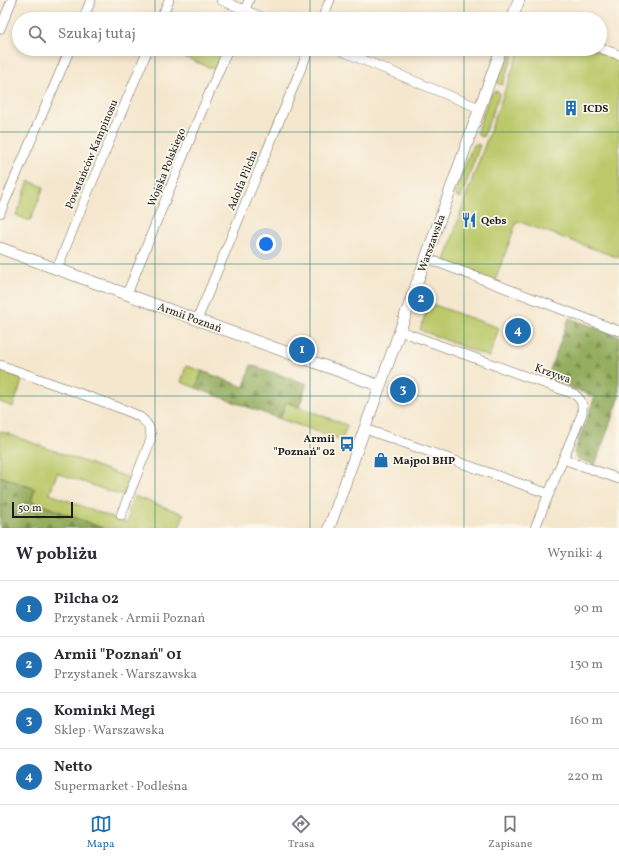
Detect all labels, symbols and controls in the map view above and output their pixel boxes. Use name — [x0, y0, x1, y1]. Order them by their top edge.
search box — [12, 12, 607, 56]
icon: search — [26, 23, 48, 45]
text: Szukaj tutaj — [58, 24, 136, 45]
street label: Powstańców Kampinosu — [62, 97, 122, 212]
building icon: ICDS — [562, 99, 580, 117]
place label: ICDS — [583, 102, 609, 117]
street label: Wojska Polskiego — [145, 126, 190, 209]
street label: Adolfa Pilcha — [224, 148, 263, 213]
restaurant icon: Qebs — [460, 211, 478, 229]
street label: Warszawska — [415, 212, 450, 274]
place label: Qebs — [481, 214, 507, 229]
your location — [256, 234, 276, 254]
pin: 2 — [408, 284, 434, 314]
street label: Armii Poznań — [155, 300, 224, 337]
pin: 4 — [505, 316, 531, 346]
pin: 1 — [289, 335, 315, 365]
street label: Krzywa — [532, 361, 573, 388]
pin: 3 — [390, 375, 416, 405]
place label: Armii "Poznań" 02 — [274, 432, 335, 460]
bus stop icon: Armii "Poznań" 02 — [338, 435, 356, 453]
shop icon: Majpol BHP — [372, 451, 390, 469]
place label: Majpol BHP — [393, 454, 455, 469]
scale bar — [12, 500, 73, 519]
text: 50 m — [18, 501, 42, 516]
text: W pobliżu — [16, 543, 97, 566]
text: Wyniki: 4 — [547, 545, 603, 563]
text: Pilcha 02 — [54, 589, 119, 610]
text: 1 — [26, 600, 32, 618]
text: 90 m — [574, 600, 603, 618]
text: Przystanek · Armii Poznań — [54, 610, 205, 628]
text: Armii "Poznań" 01 — [54, 645, 182, 666]
text: 2 — [26, 656, 32, 674]
text: 130 m — [570, 656, 603, 674]
text: Przystanek · Warszawska — [54, 666, 197, 684]
text: Kominki Megi — [54, 701, 155, 722]
text: 3 — [26, 712, 32, 730]
text: 160 m — [569, 712, 603, 730]
text: Sklep · Warszawska — [54, 722, 165, 740]
text: Netto — [54, 757, 92, 778]
text: 4 — [25, 768, 33, 786]
text: 220 m — [567, 768, 603, 786]
text: Supermarket · Podleśna — [54, 778, 188, 796]
tab: Mapa — [87, 813, 114, 852]
tab: Trasa — [288, 813, 314, 852]
tab: Zapisane — [488, 813, 532, 852]

